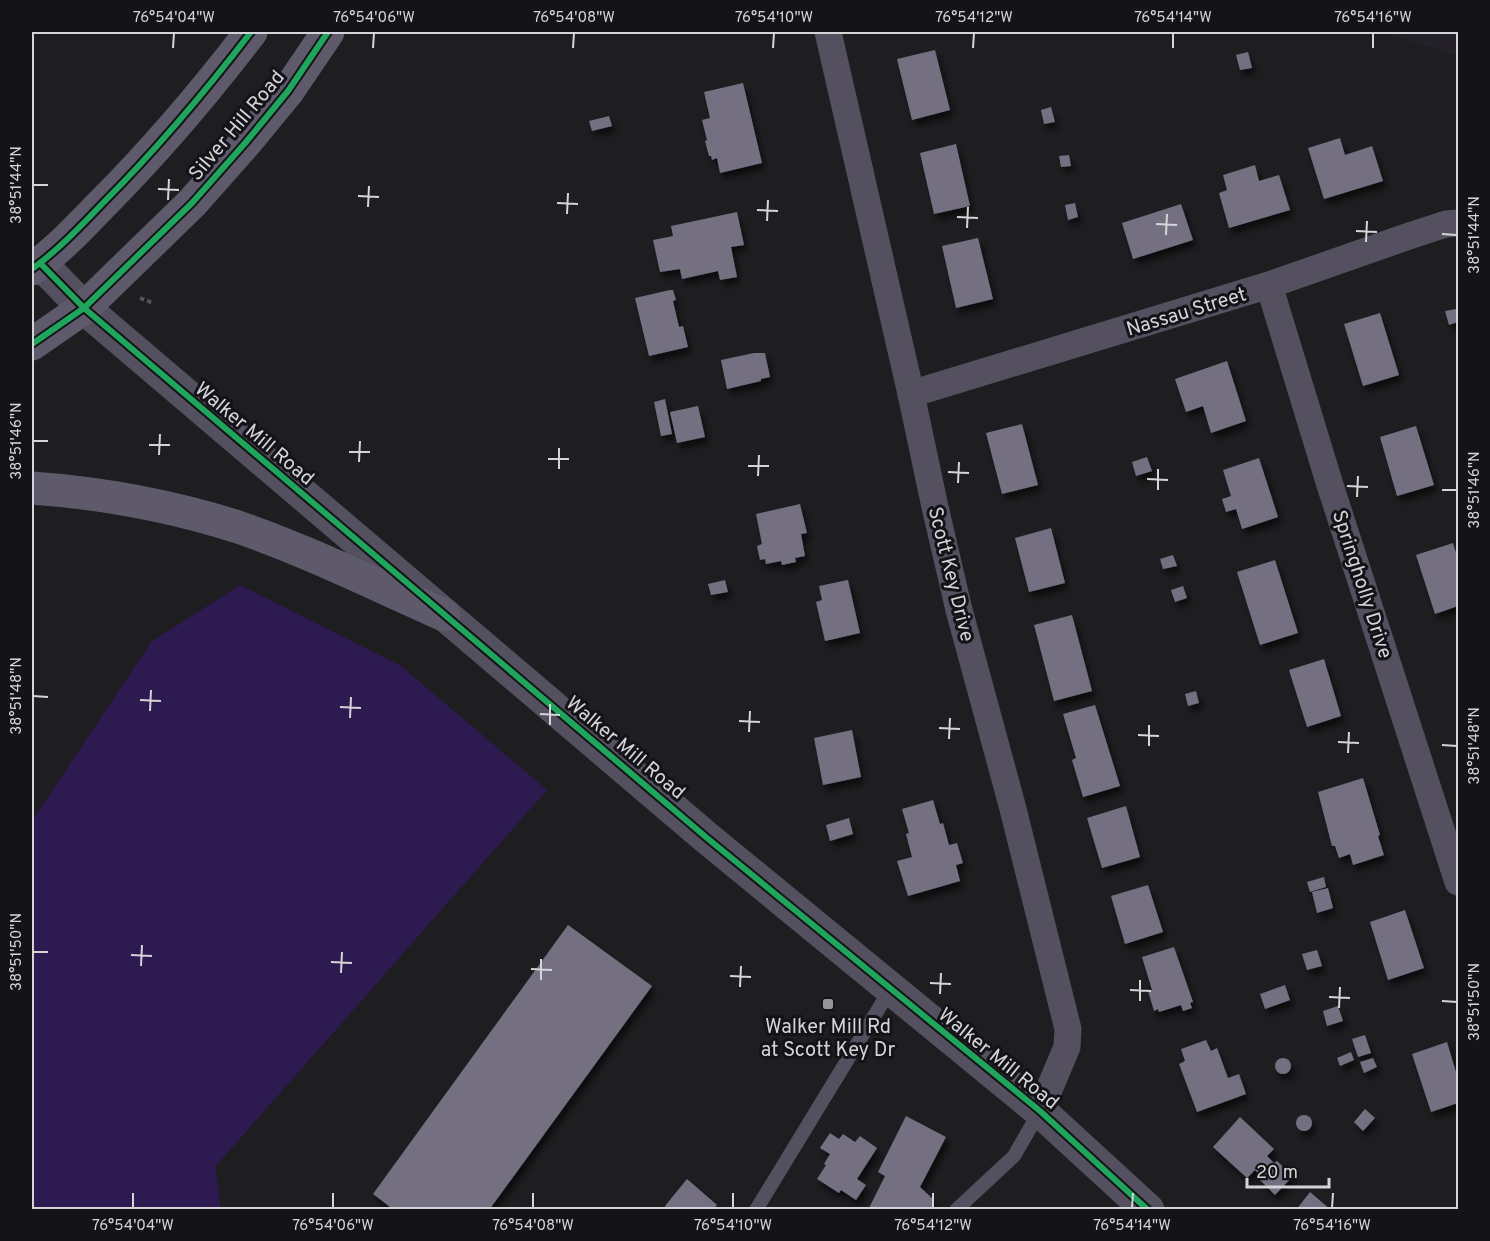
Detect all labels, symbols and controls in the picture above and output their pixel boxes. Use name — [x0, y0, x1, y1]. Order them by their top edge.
text: 76°54'04"W — [133, 9, 215, 28]
text: 76°54'06"W — [333, 9, 415, 28]
text: 76°54'08"W — [533, 9, 615, 28]
text: 76°54'10"W — [735, 9, 813, 28]
text: 76°54'12"W — [935, 9, 1013, 28]
text: 76°54'14"W — [1134, 9, 1212, 28]
text: 76°54'16"W — [1334, 9, 1412, 28]
street label: Silver Hill Road — [184, 66, 291, 187]
text: 38°51'44"N — [8, 146, 27, 224]
text: 38°51'44"N — [1466, 196, 1485, 274]
street label: Nassau Street — [1123, 282, 1250, 343]
street label: Walker Mill Road — [189, 377, 319, 492]
text: 38°51'46"N — [8, 402, 27, 480]
text: 38°51'46"N — [1466, 451, 1485, 529]
street label: Scott Key Drive — [921, 504, 979, 645]
street label: Springholly Drive — [1325, 507, 1397, 662]
text: 38°51'48"N — [8, 657, 27, 735]
street label: Walker Mill Road — [560, 691, 690, 806]
text: 38°51'48"N — [1466, 707, 1485, 785]
text: 38°51'50"N — [8, 913, 27, 991]
text: 38°51'50"N — [1466, 963, 1485, 1041]
marker: Walker Mill Rd at Scott Key Dr — [821, 997, 835, 1011]
street label: Walker Mill Road — [932, 1003, 1063, 1116]
place label: Walker Mill Rd at Scott Key Dr — [761, 1015, 896, 1064]
scale bar — [1247, 1151, 1330, 1189]
text: 20 m — [1256, 1162, 1298, 1185]
text: 76°54'04"W — [92, 1217, 174, 1236]
text: 76°54'06"W — [292, 1217, 374, 1236]
text: 76°54'08"W — [492, 1217, 574, 1236]
text: 76°54'10"W — [694, 1217, 772, 1236]
text: 76°54'12"W — [894, 1217, 972, 1236]
text: 76°54'14"W — [1093, 1217, 1171, 1236]
text: 76°54'16"W — [1293, 1217, 1371, 1236]

